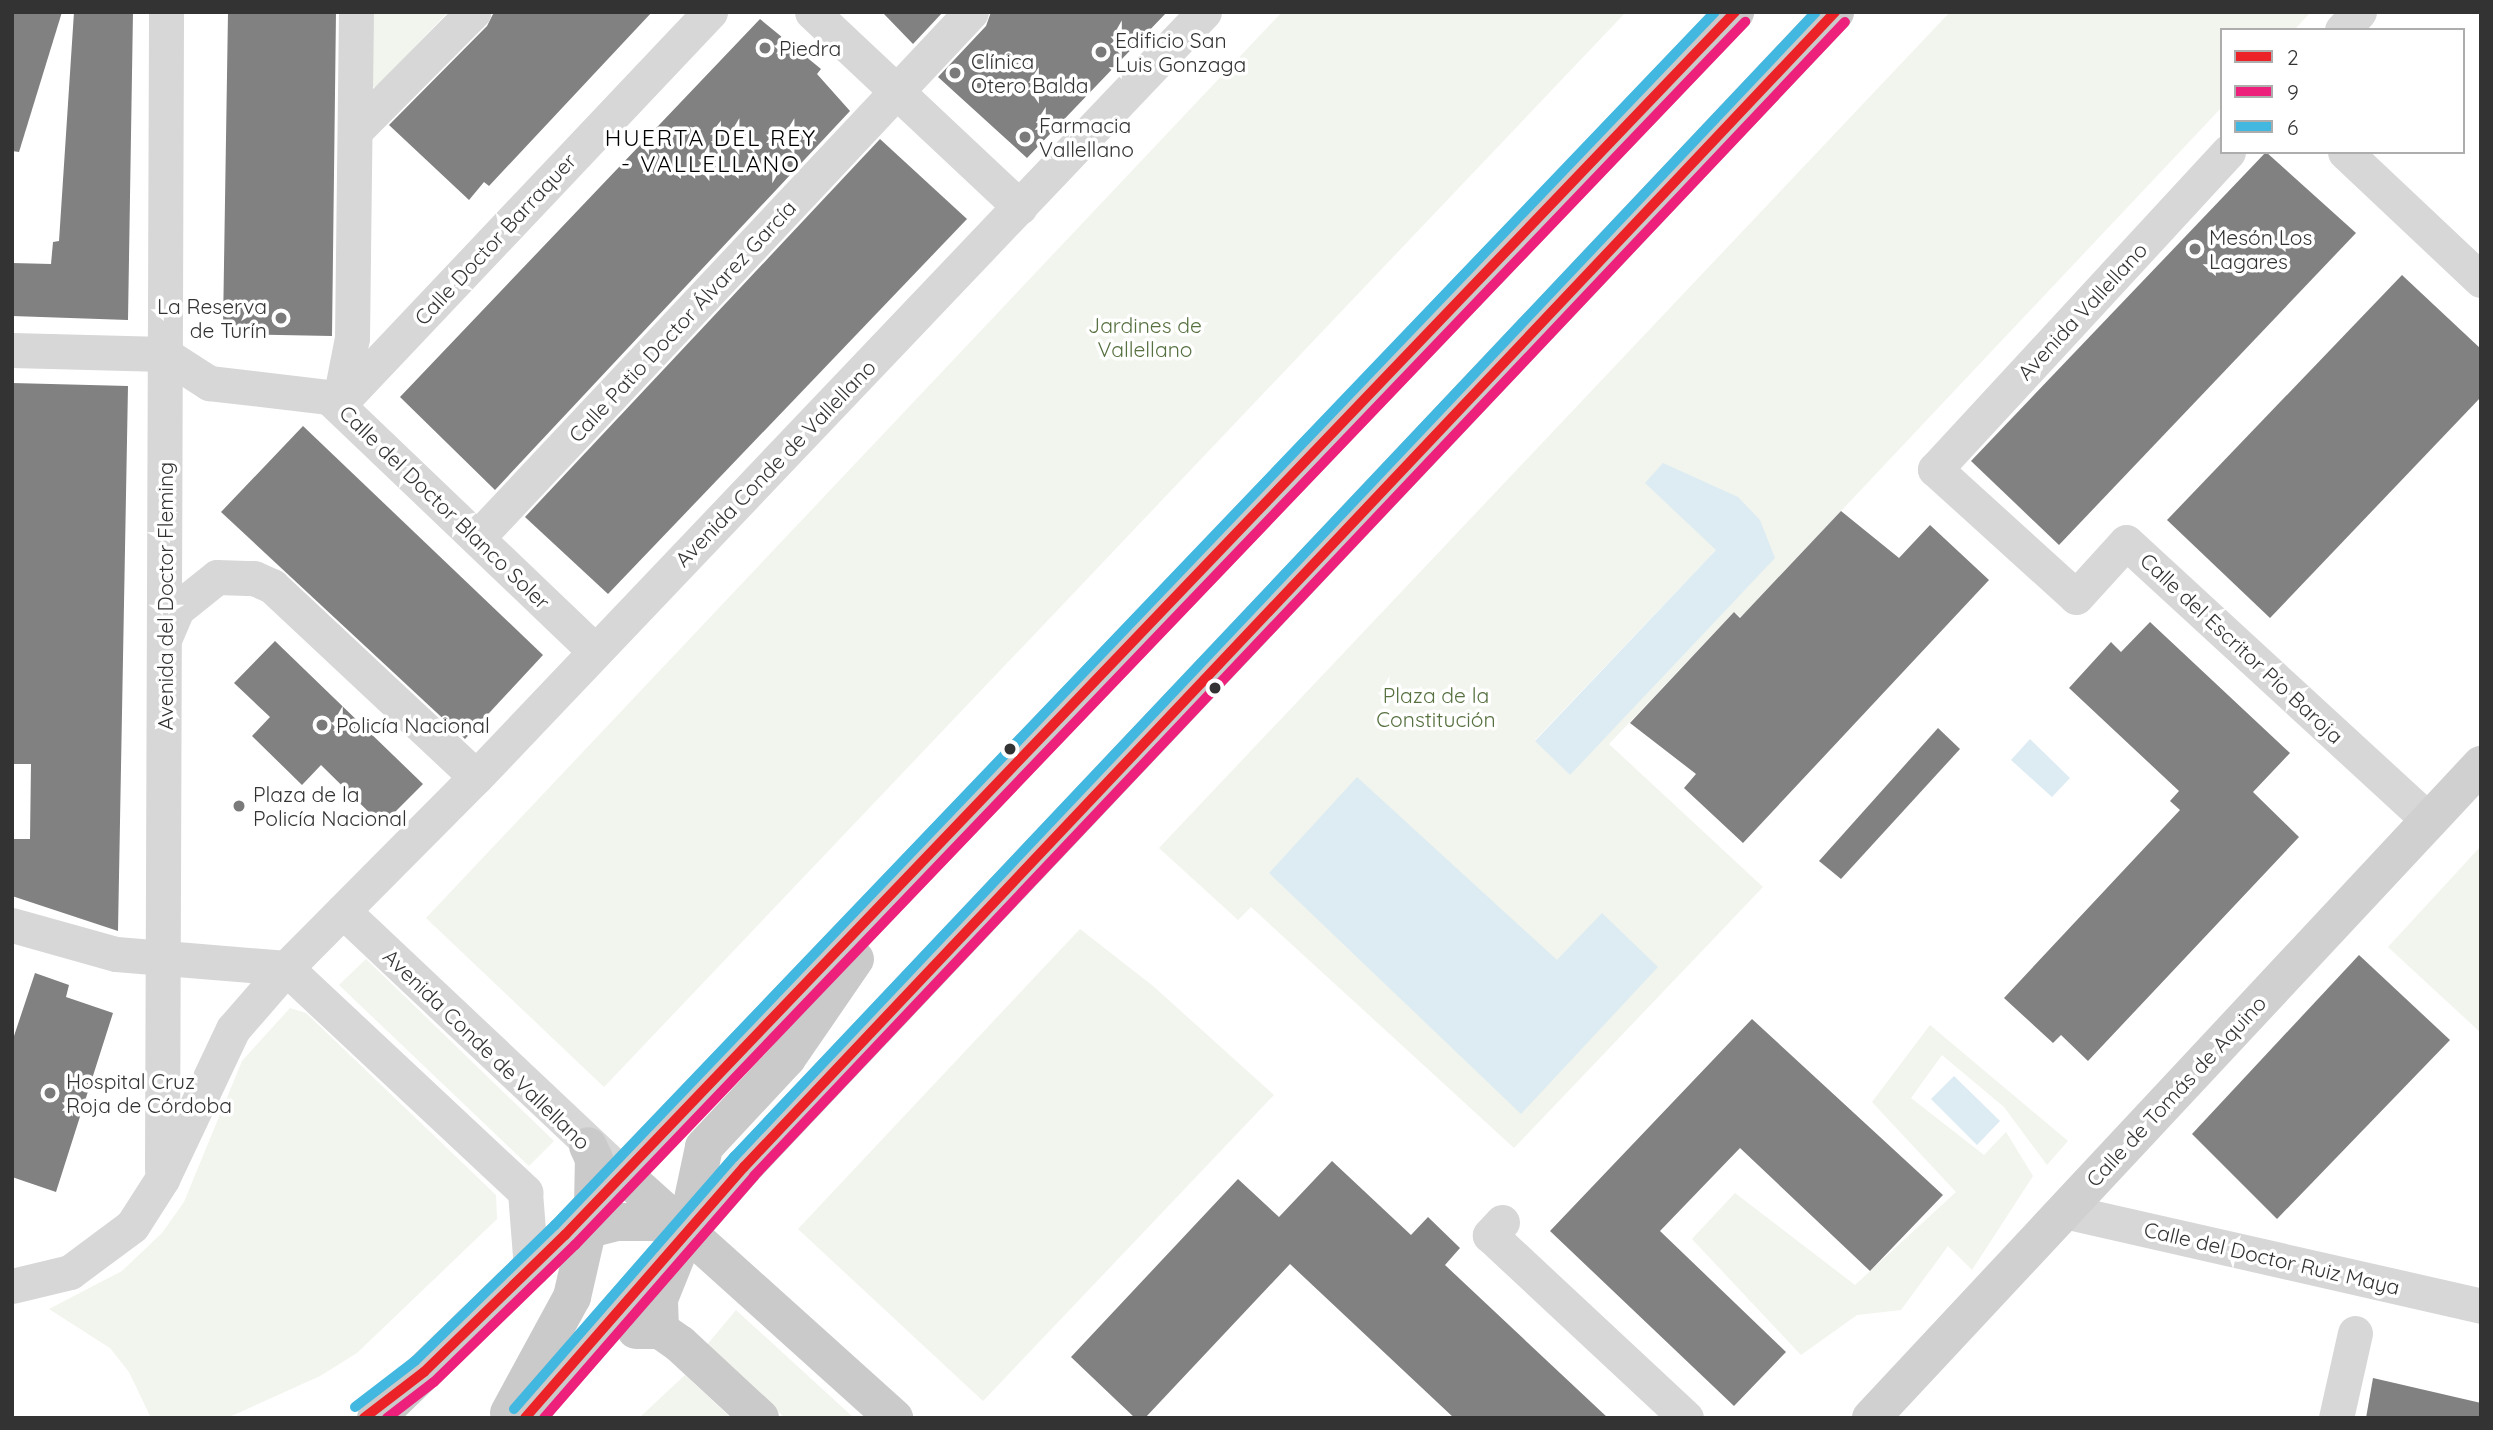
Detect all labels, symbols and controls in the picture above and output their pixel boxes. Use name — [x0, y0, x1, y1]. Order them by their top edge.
place label: Edificio San Luis Gonzaga — [1115, 27, 1246, 77]
legend — [2220, 28, 2465, 154]
place label: Piedra — [779, 35, 841, 61]
marker: Piedra — [757, 40, 773, 56]
marker: Edificio San Luis Gonzaga — [1093, 44, 1109, 60]
text: 2 — [2287, 44, 2299, 70]
place label: Clínica Otero Balda — [971, 48, 1088, 98]
marker: Clínica Otero Balda — [945, 63, 965, 83]
text: 9 — [2287, 79, 2299, 105]
place label: Farmacia Vallellano — [1039, 112, 1134, 162]
text: 6 — [2287, 114, 2298, 140]
district label: HUERTA DEL REY - VALLELLANO — [607, 124, 815, 178]
marker: Farmacia Vallellano — [1017, 129, 1033, 145]
street label: Calle Doctor Barraquer — [409, 148, 581, 330]
street label: Calle Patio Doctor Álvarez García — [563, 195, 801, 447]
place label: Mesón Los Lagares — [2209, 224, 2312, 274]
street label: Avenida Vallellano — [2012, 237, 2152, 385]
marker: Mesón Los Lagares — [2187, 241, 2203, 257]
place label: La Reserva de Turín — [157, 293, 267, 343]
marker: La Reserva de Turín — [273, 310, 289, 326]
park label: Jardines de Vallellano — [1088, 312, 1202, 362]
street label: Avenida Conde de Vallellano — [669, 354, 881, 572]
street label: Calle del Doctor Blanco Soler — [335, 400, 555, 614]
street label: Avenida del Doctor Fleming — [152, 462, 178, 730]
street label: Calle del Escritor Pío Baroja — [2135, 547, 2349, 749]
unlabelled marker — [1208, 681, 1222, 695]
park label: Plaza de la Constitución — [1376, 682, 1496, 732]
place label: Policía Nacional — [336, 712, 490, 738]
marker: Policía Nacional — [314, 717, 330, 733]
unlabelled marker — [1003, 742, 1017, 756]
place label: Plaza de la Policía Nacional — [253, 781, 407, 831]
marker: Plaza de la Policía Nacional — [231, 798, 247, 814]
street label: Avenida Conde de Vallellano — [378, 943, 596, 1155]
street label: Calle de Tomás de Aquino — [2081, 990, 2271, 1192]
place label: Hospital Cruz Roja de Córdoba — [66, 1068, 232, 1118]
marker: Hospital Cruz Roja de Córdoba — [40, 1083, 60, 1103]
street label: Calle del Doctor Ruiz Maya — [2142, 1216, 2402, 1300]

